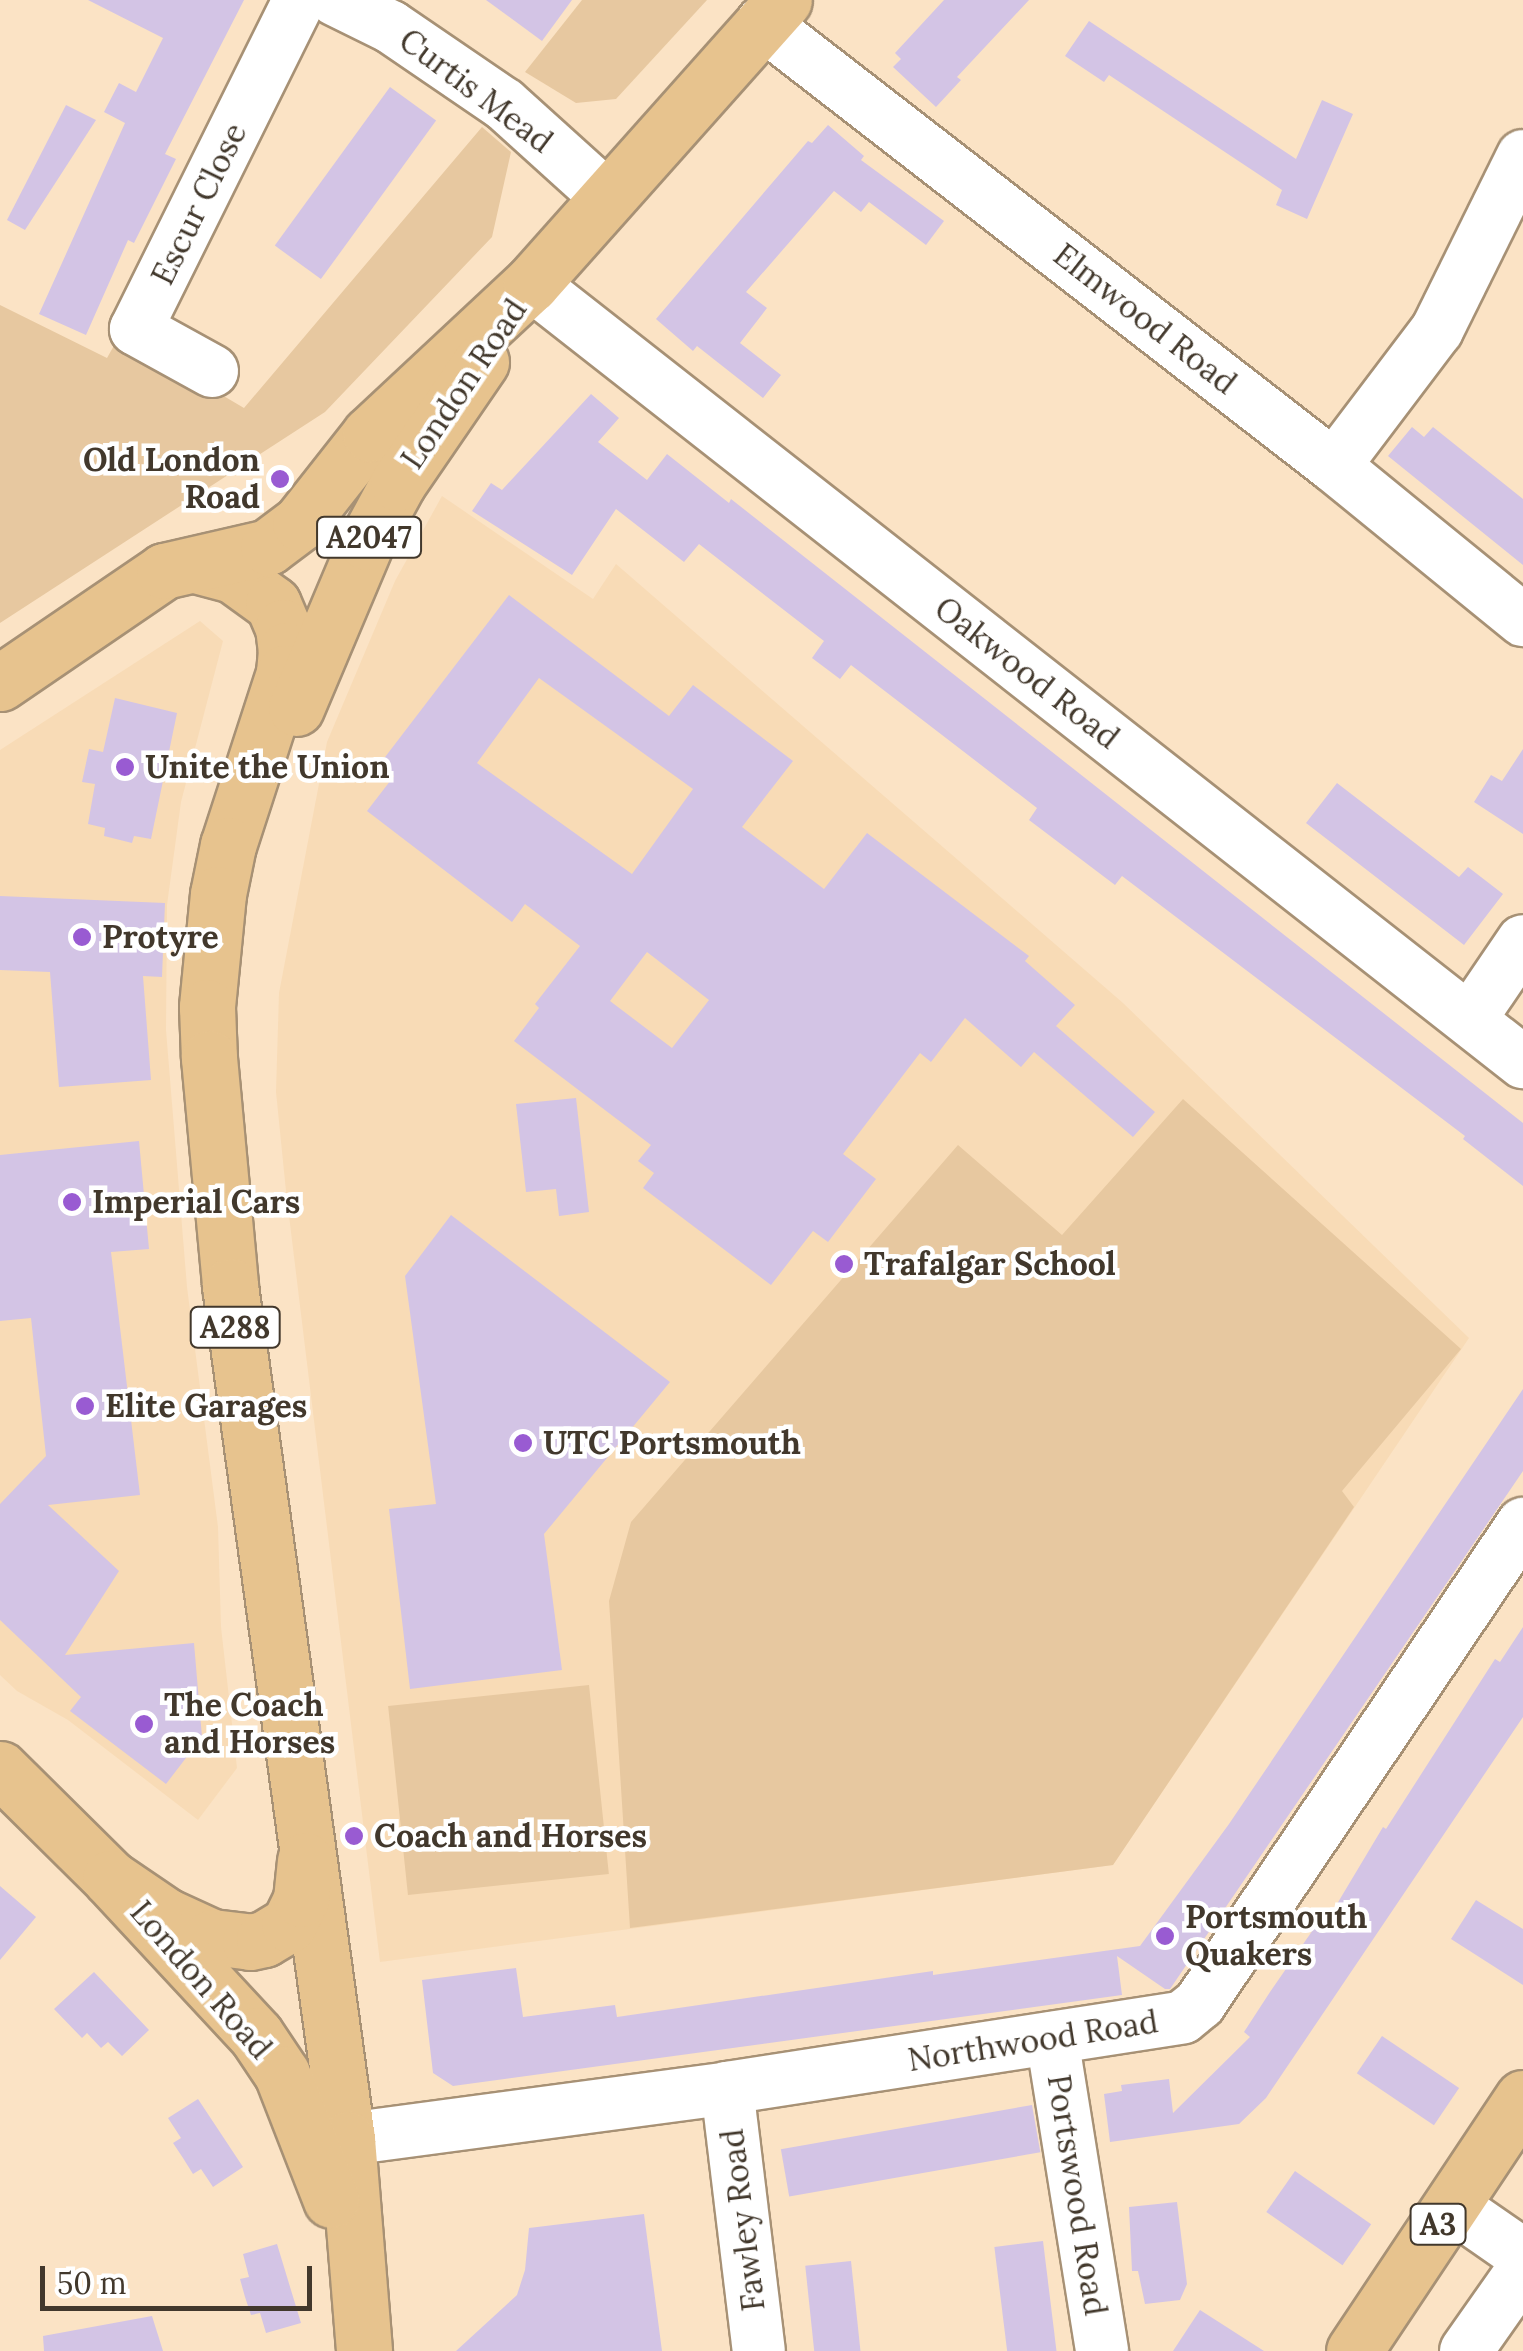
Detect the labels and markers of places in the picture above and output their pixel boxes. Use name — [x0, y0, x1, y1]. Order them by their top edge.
place label: Old London Road — [83, 442, 260, 517]
marker: Old London Road — [269, 468, 291, 490]
place label: Unite the Union — [145, 748, 390, 786]
marker: Unite the Union — [114, 756, 136, 778]
place label: Protyre — [102, 918, 219, 956]
marker: Protyre — [71, 926, 93, 948]
place label: Imperial Cars — [92, 1183, 300, 1221]
marker: Imperial Cars — [61, 1191, 83, 1213]
place label: Trafalgar School — [864, 1245, 1116, 1283]
marker: Trafalgar School — [833, 1253, 855, 1275]
place label: Elite Garages — [105, 1387, 307, 1425]
marker: Elite Garages — [74, 1395, 96, 1417]
place label: UTC Portsmouth — [543, 1424, 801, 1462]
marker: UTC Portsmouth — [512, 1432, 534, 1454]
place label: The Coach and Horses — [164, 1687, 335, 1762]
marker: The Coach and Horses — [133, 1713, 155, 1735]
place label: Coach and Horses — [374, 1817, 647, 1855]
marker: Coach and Horses — [343, 1825, 365, 1847]
place label: Portsmouth Quakers — [1185, 1899, 1367, 1974]
marker: Portsmouth Quakers — [1154, 1925, 1176, 1947]

